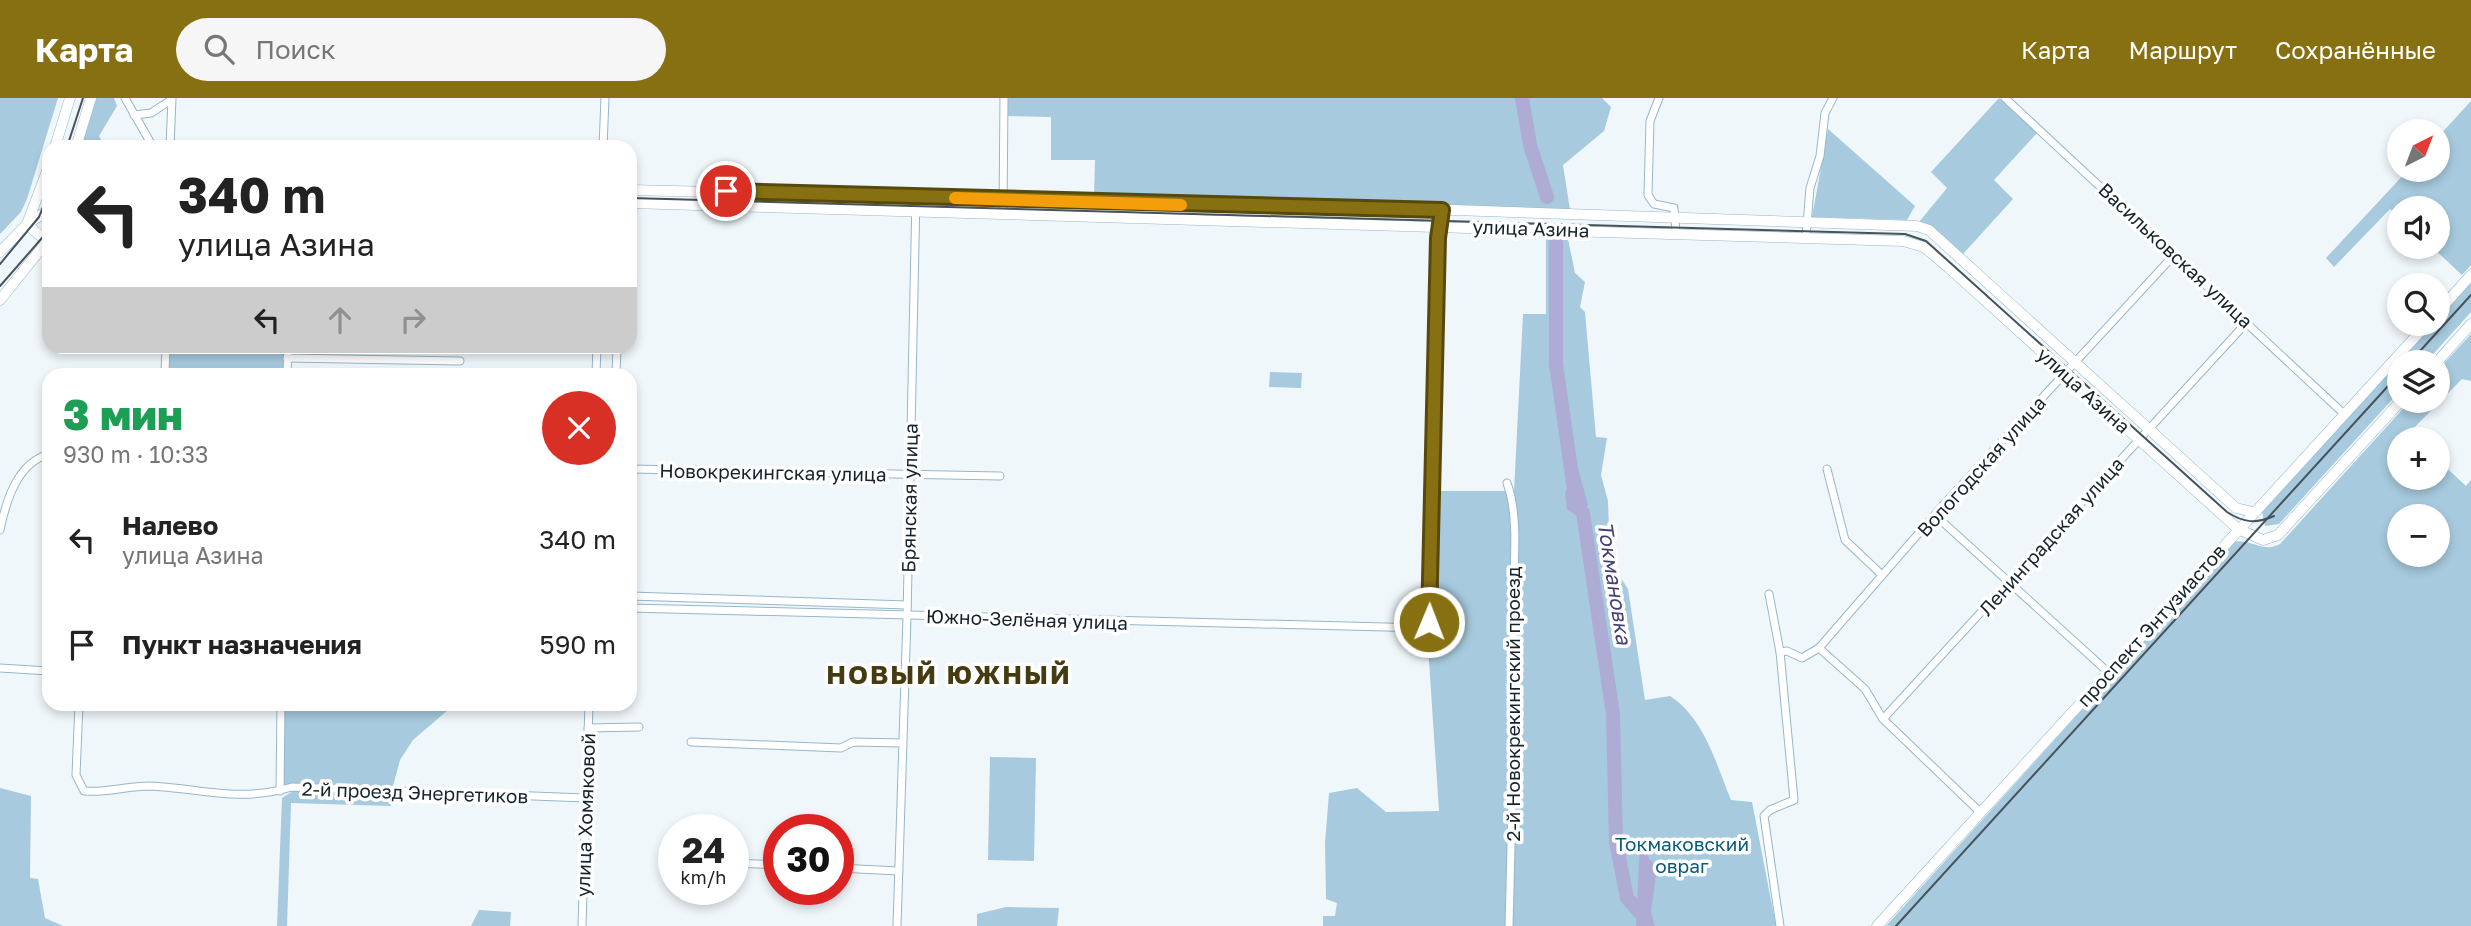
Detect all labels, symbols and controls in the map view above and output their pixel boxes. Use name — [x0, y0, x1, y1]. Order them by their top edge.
search box — [176, 18, 666, 81]
text: Карта — [35, 30, 134, 69]
icon: search — [200, 30, 238, 68]
text: Поиск — [256, 34, 336, 65]
text: Карта — [2021, 35, 2091, 64]
text: Маршрут — [2129, 35, 2237, 64]
text: Сохранённые — [2275, 35, 2436, 64]
north arrow — [2387, 119, 2450, 182]
map controls — [2387, 119, 2450, 567]
pin — [696, 161, 756, 221]
text: 340 m — [178, 165, 326, 224]
icon: left — [63, 168, 154, 259]
icon: arrive — [707, 172, 745, 210]
street label: Васильковская улица — [2094, 178, 2258, 332]
button: sound — [2387, 196, 2450, 259]
street label: улица Азина — [1472, 214, 1590, 242]
text: улица Азина — [178, 225, 375, 263]
button: search — [2387, 273, 2450, 336]
icon: left — [248, 301, 286, 339]
icon: ahead — [321, 301, 359, 339]
icon: right — [394, 301, 432, 339]
street label: улица Азина — [2033, 342, 2135, 438]
button: layers — [2387, 350, 2450, 413]
text: 3 мин — [63, 389, 183, 439]
button: close — [542, 391, 616, 465]
street label: Вологодская улица — [1912, 391, 2050, 541]
street label: Брянская улица — [896, 423, 922, 573]
button: + — [2387, 427, 2450, 490]
text: 930 m · 10:33 — [63, 440, 208, 468]
street label: Ленинградская улица — [1974, 452, 2128, 620]
street label: Новокрекингская улица — [659, 459, 887, 485]
button: − — [2387, 504, 2450, 567]
text: Налево — [122, 510, 218, 541]
water label: Токмановка — [1592, 520, 1638, 647]
icon: left — [63, 521, 101, 559]
text: 340 m — [539, 524, 616, 555]
street label: проспект Энтузиастов — [2072, 539, 2230, 711]
text: улица Азина — [122, 541, 263, 569]
street label: 2-й Новокрекингский проезд — [1501, 566, 1524, 842]
position arrow — [1392, 585, 1466, 659]
street label: Южно-Зелёная улица — [926, 604, 1128, 634]
icon: arrive — [63, 626, 101, 664]
text: Пункт назначения — [122, 629, 362, 660]
text: 590 m — [540, 629, 616, 660]
district label: НОВЫЙ ЮЖНЫЙ — [826, 659, 1072, 690]
street label: улица Хомяковой — [571, 733, 599, 897]
street label: 2-й проезд Энергетиков — [301, 777, 529, 807]
speed limit sign: 30 — [763, 814, 854, 905]
text: 24 — [682, 829, 725, 871]
park label: Токмаковский овраг — [1615, 832, 1749, 877]
text: km/h — [681, 866, 726, 888]

